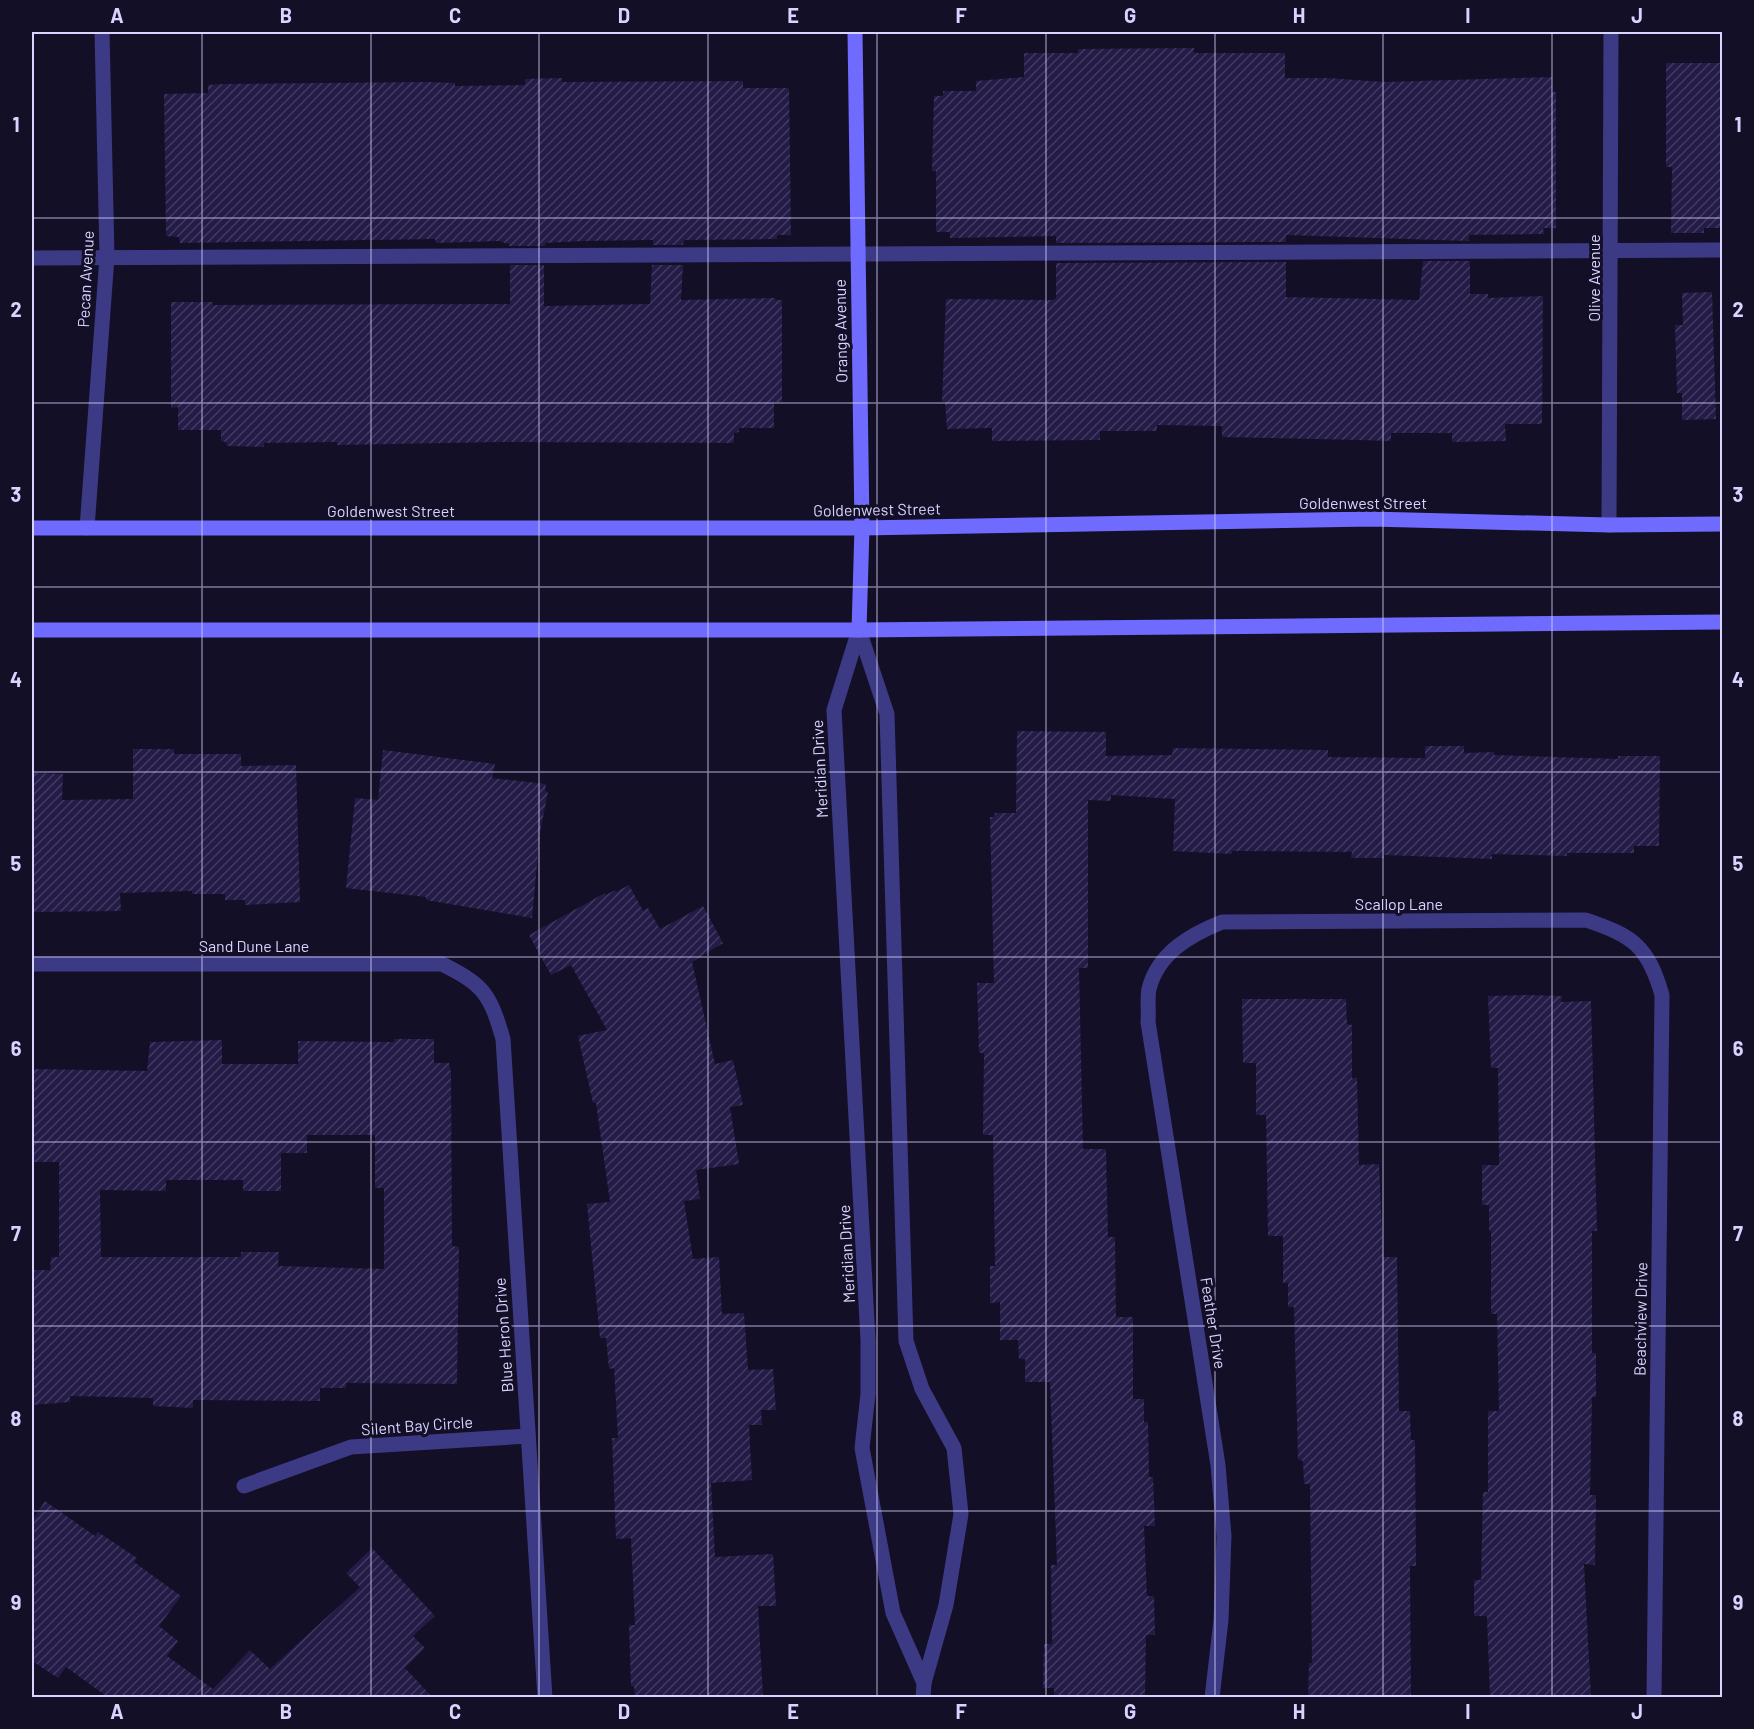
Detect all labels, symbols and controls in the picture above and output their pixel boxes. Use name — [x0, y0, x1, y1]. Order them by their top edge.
text: A — [110, 3, 124, 27]
text: B — [280, 3, 292, 27]
text: C — [449, 3, 461, 27]
text: D — [618, 3, 630, 27]
text: E — [787, 3, 799, 27]
text: F — [955, 3, 967, 27]
text: G — [1124, 3, 1136, 27]
text: H — [1293, 3, 1305, 27]
text: I — [1465, 3, 1471, 27]
text: J — [1631, 3, 1643, 27]
text: 1 — [12, 112, 20, 136]
text: 1 — [1734, 112, 1742, 136]
street label: Pecan Avenue — [73, 230, 97, 328]
street label: Olive Avenue — [1584, 234, 1603, 322]
street label: Orange Avenue — [830, 279, 850, 383]
text: 2 — [10, 297, 22, 321]
text: 2 — [1732, 297, 1744, 321]
text: 3 — [11, 482, 21, 506]
text: 3 — [1733, 482, 1743, 506]
street label: Goldenwest Street — [1299, 493, 1427, 512]
street label: Goldenwest Street — [813, 498, 941, 520]
street label: Goldenwest Street — [327, 501, 455, 520]
text: 4 — [10, 667, 22, 691]
text: 4 — [1732, 667, 1744, 691]
street label: Meridian Drive — [807, 719, 831, 819]
text: 5 — [11, 851, 22, 875]
text: 5 — [1733, 851, 1744, 875]
street label: Scallop Lane — [1355, 894, 1443, 913]
street label: Sand Dune Lane — [199, 936, 309, 955]
text: 6 — [11, 1036, 22, 1060]
text: 6 — [1733, 1036, 1744, 1060]
street label: Meridian Drive — [834, 1204, 858, 1304]
text: 7 — [11, 1221, 21, 1245]
text: 7 — [1733, 1221, 1743, 1245]
street label: Beachview Drive — [1630, 1262, 1650, 1376]
street label: Feather Drive — [1197, 1276, 1231, 1370]
street label: Blue Heron Drive — [490, 1277, 516, 1393]
text: 8 — [11, 1406, 22, 1430]
text: 8 — [1733, 1406, 1744, 1430]
street label: Silent Bay Circle — [361, 1412, 473, 1438]
text: 9 — [11, 1590, 21, 1614]
text: 9 — [1733, 1590, 1743, 1614]
text: A — [110, 1699, 124, 1723]
text: B — [280, 1699, 292, 1723]
text: C — [449, 1699, 461, 1723]
text: D — [618, 1699, 630, 1723]
text: E — [787, 1699, 799, 1723]
text: F — [955, 1699, 967, 1723]
text: G — [1124, 1699, 1136, 1723]
text: H — [1293, 1699, 1305, 1723]
text: I — [1465, 1699, 1471, 1723]
text: J — [1631, 1699, 1643, 1723]

